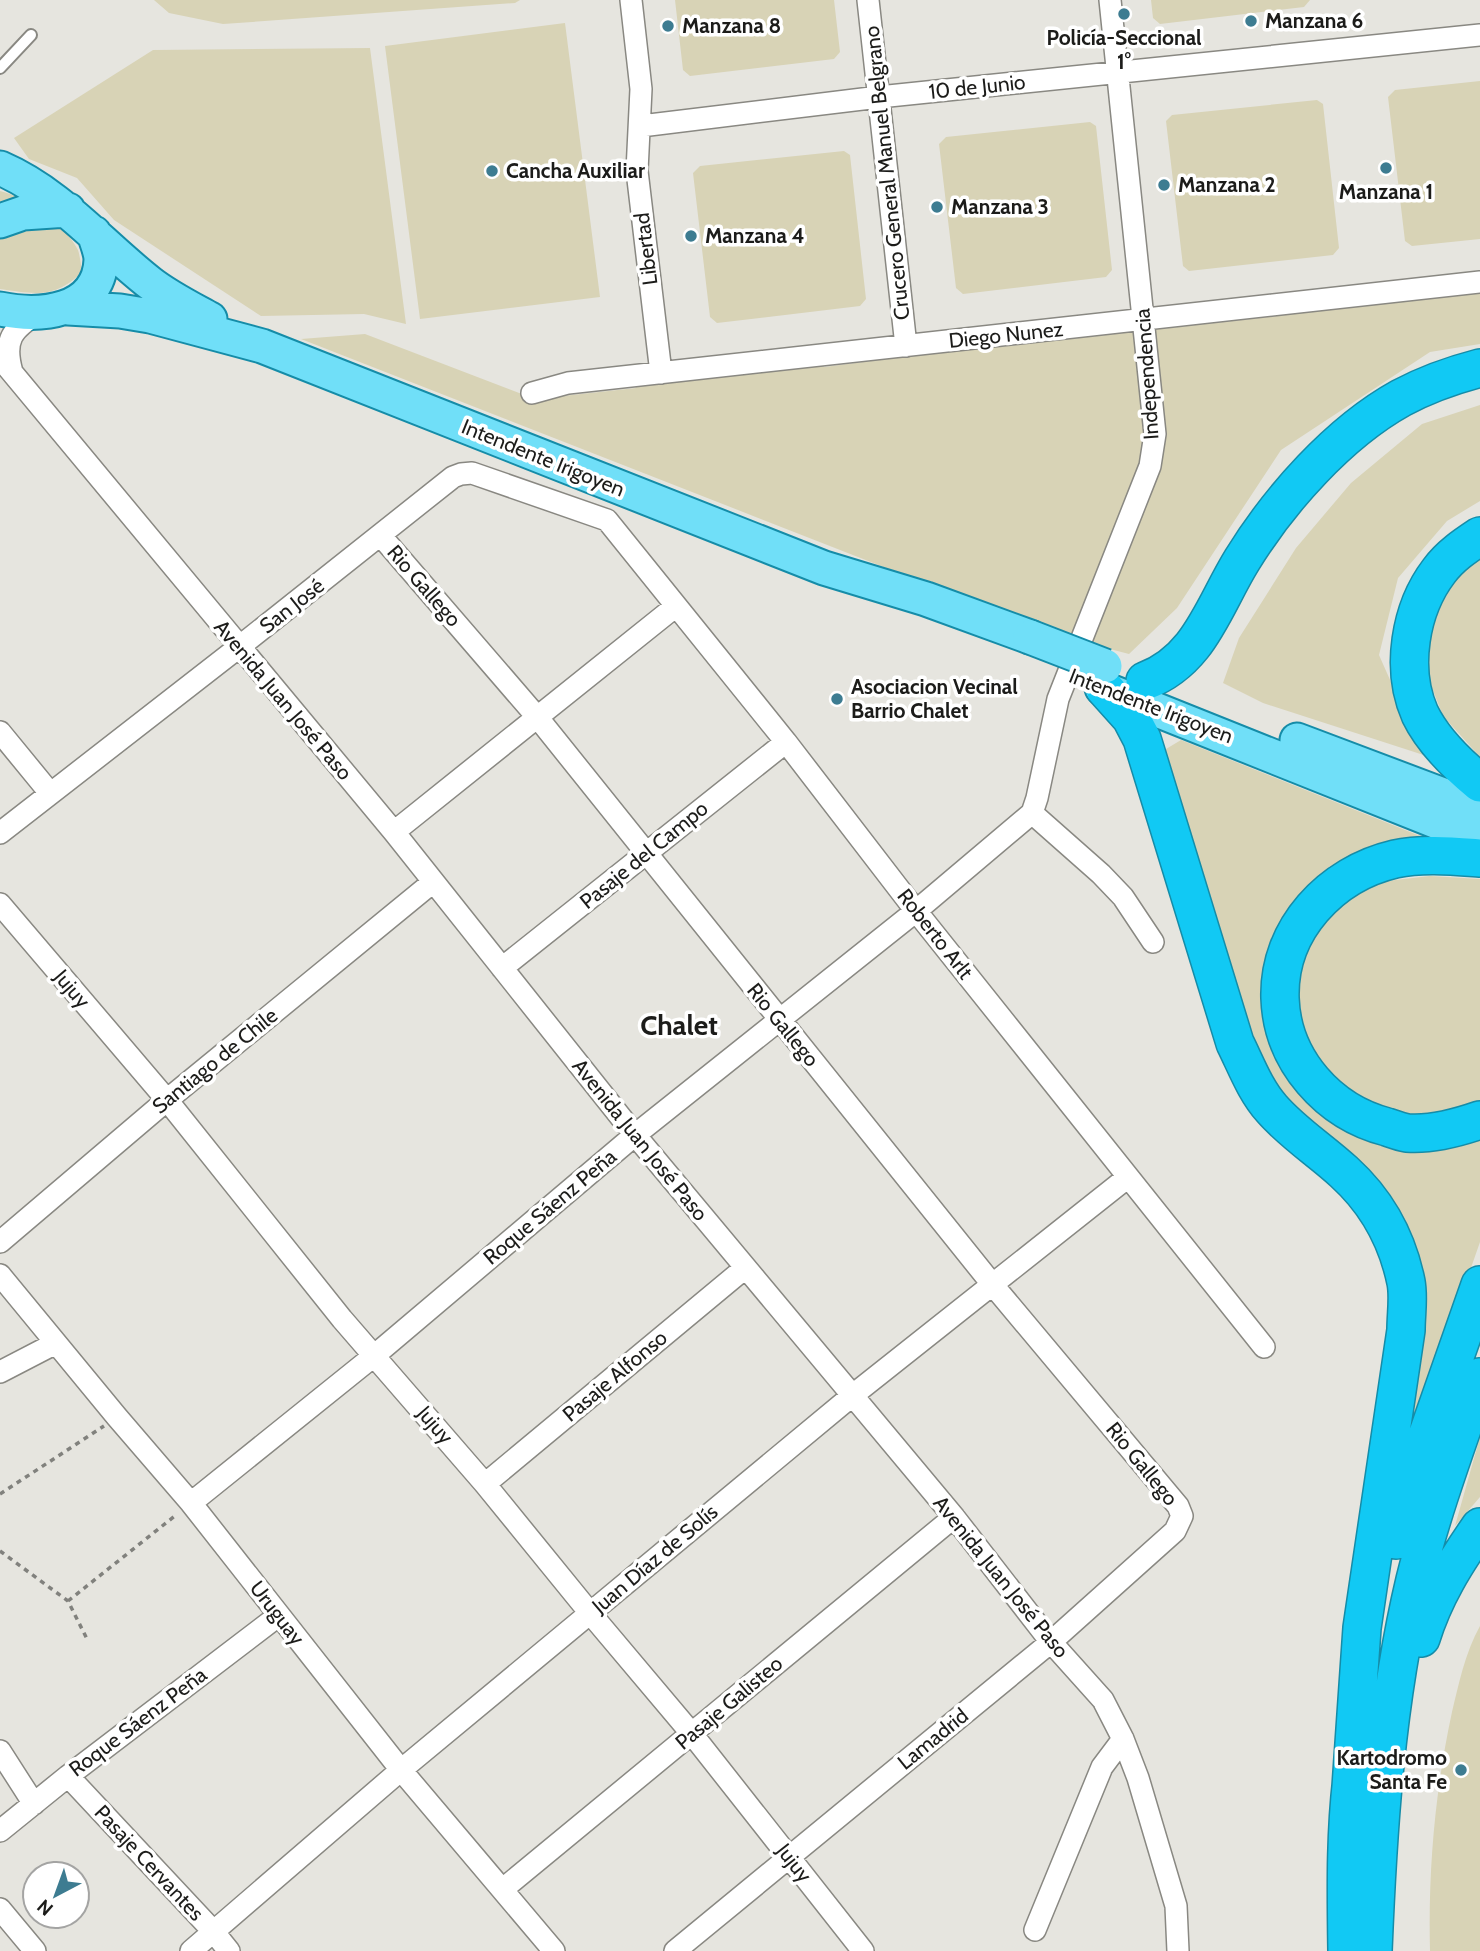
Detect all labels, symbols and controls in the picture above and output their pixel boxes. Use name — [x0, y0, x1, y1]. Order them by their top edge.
marker: Policía-Seccional 1° — [1116, 6, 1132, 22]
place label: Manzana 6 — [1265, 8, 1363, 33]
place label: Manzana 8 — [682, 13, 781, 38]
marker: Manzana 6 — [1243, 13, 1259, 29]
marker: Manzana 8 — [660, 18, 676, 34]
street label: Crucero General Manuel Belgrano — [859, 25, 914, 321]
place label: Policía-Seccional 1° — [1046, 25, 1202, 74]
street label: 10 de Junio — [927, 69, 1027, 104]
place label: Cancha Auxiliar — [506, 158, 645, 183]
marker: Manzana 1 — [1378, 160, 1394, 176]
marker: Cancha Auxiliar — [484, 163, 500, 179]
place label: Manzana 2 — [1178, 172, 1276, 197]
marker: Manzana 2 — [1156, 177, 1172, 193]
place label: Manzana 1 — [1339, 179, 1433, 204]
place label: Manzana 3 — [951, 194, 1049, 219]
marker: Manzana 3 — [929, 199, 945, 215]
street label: Libertad — [629, 211, 662, 287]
place label: Manzana 4 — [705, 223, 805, 248]
marker: Manzana 4 — [683, 228, 699, 244]
street label: Independencia — [1129, 307, 1164, 441]
street label: Diego Nunez — [947, 316, 1065, 353]
street label: Intendente Irigoyen — [458, 413, 628, 502]
street label: Rio Gallego — [382, 540, 467, 632]
street label: San José — [254, 573, 329, 639]
street label: Avenida Juan José Paso — [209, 615, 358, 785]
street label: Intendente Irigoyen — [1066, 663, 1237, 748]
place label: Asociacion Vecinal Barrio Chalet — [851, 674, 1018, 723]
marker: Asociacion Vecinal Barrio Chalet — [829, 691, 845, 707]
street label: Pasaje del Campo — [575, 795, 713, 915]
street label: Roberto Arlt — [892, 884, 978, 984]
street label: Jujuy — [48, 964, 96, 1014]
street label: Rio Gallego — [742, 978, 825, 1071]
street label: Santiago de Chile — [147, 1002, 282, 1119]
district label: Chalet — [640, 1008, 718, 1042]
street label: Avenida Juan José Paso — [567, 1054, 713, 1226]
street label: Roque Sáenz Peña — [478, 1144, 621, 1269]
street label: Pasaje Alfonso — [557, 1325, 673, 1427]
street label: Jujuy — [411, 1400, 459, 1450]
street label: Rio Gallego — [1101, 1417, 1184, 1510]
street label: Avenida Juan José Paso — [928, 1491, 1074, 1663]
street label: Juan Díaz de Solís — [586, 1499, 723, 1619]
street label: Uruguay — [245, 1576, 310, 1650]
street label: Pasaje Galisteo — [670, 1651, 788, 1755]
street label: Roque Sáenz Peña — [64, 1662, 211, 1781]
street label: Lamadrid — [892, 1703, 973, 1775]
place label: Kartodromo Santa Fe — [1336, 1745, 1447, 1794]
marker: Kartodromo Santa Fe — [1453, 1762, 1469, 1778]
street label: Pasaje Cervantes — [89, 1800, 209, 1927]
street label: Jujuy — [770, 1838, 817, 1888]
north arrow — [21, 1860, 91, 1930]
text: N — [33, 1894, 58, 1921]

